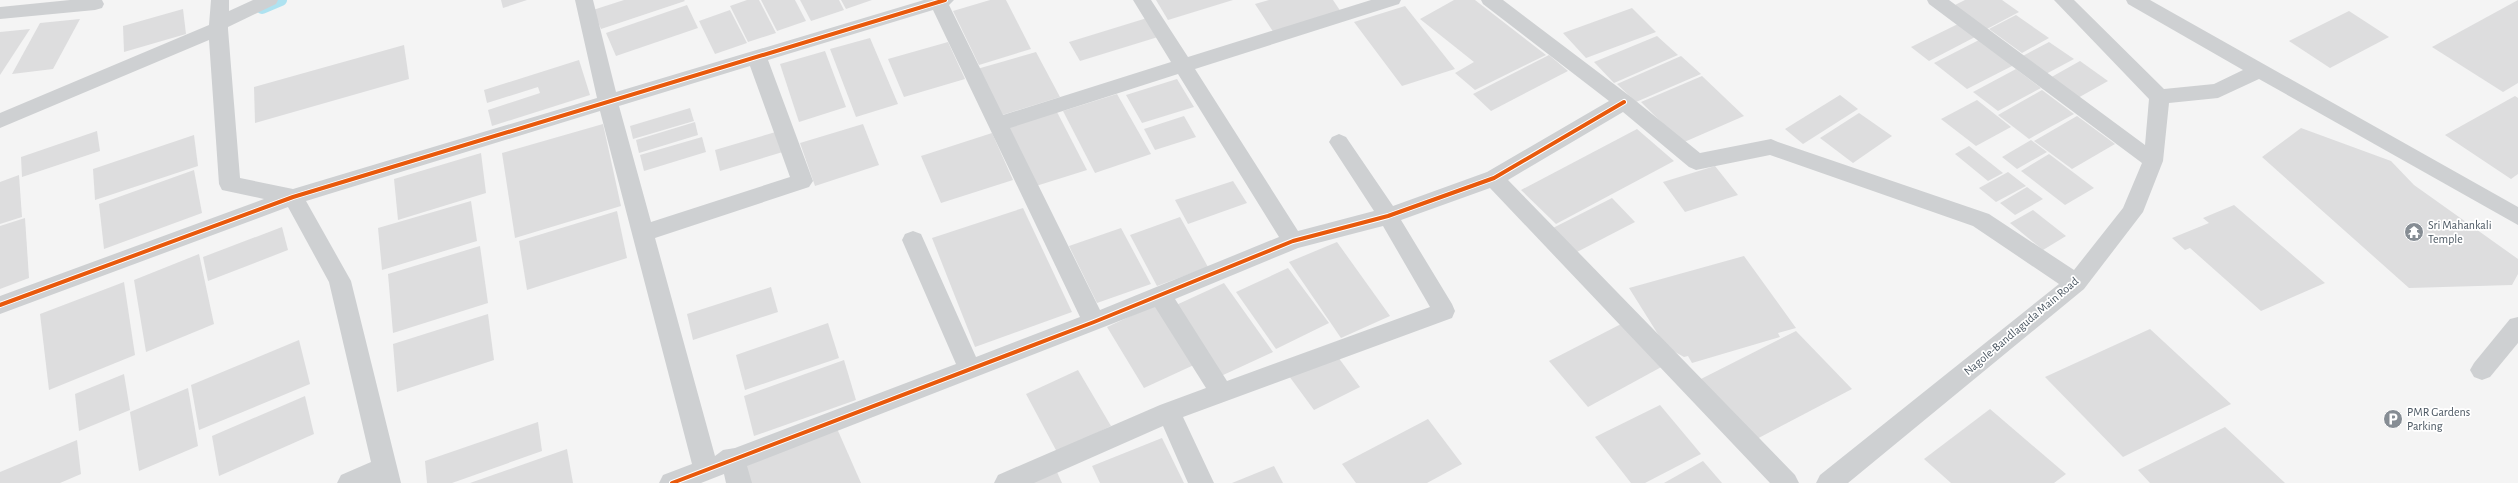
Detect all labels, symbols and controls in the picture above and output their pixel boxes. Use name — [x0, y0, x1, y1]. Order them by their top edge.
place label: Sri Mahankali Temple — [2428, 219, 2492, 245]
temple icon: Sri Mahankali Temple — [2403, 221, 2425, 243]
street label: Nagole-Bandlaguda Main Road — [1961, 275, 2081, 377]
place label: PMR Gardens Parking — [2407, 406, 2470, 432]
parking icon: PMR Gardens Parking — [2382, 408, 2404, 430]

